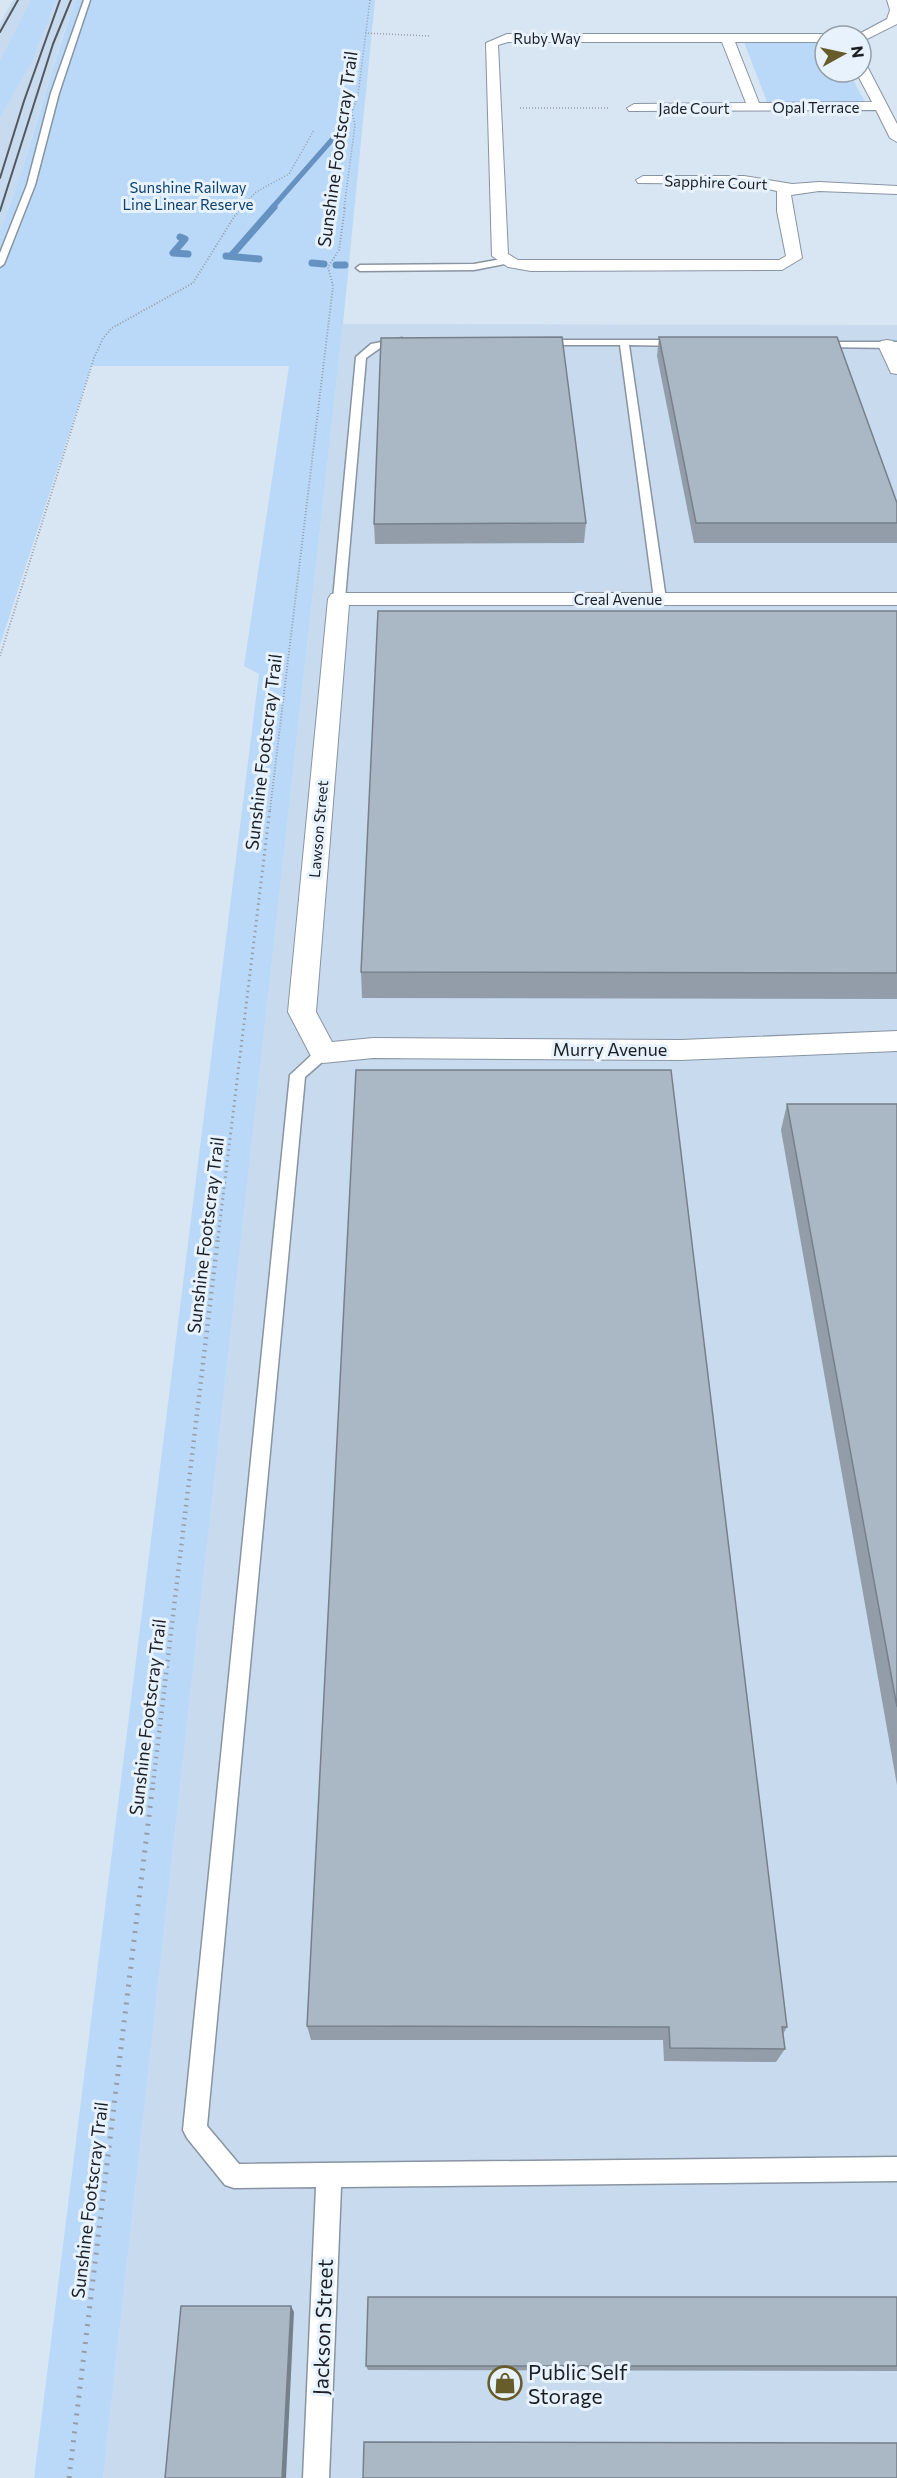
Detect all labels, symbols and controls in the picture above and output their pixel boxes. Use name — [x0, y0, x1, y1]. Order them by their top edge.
north arrow — [813, 24, 873, 84]
street label: Ruby Way — [513, 29, 581, 47]
text: N — [848, 45, 869, 59]
street label: Sunshine Footscray Trail — [312, 50, 362, 248]
street label: Opal Terrace — [772, 98, 860, 116]
street label: Jade Court — [658, 99, 730, 117]
street label: Sapphire Court — [664, 171, 768, 193]
park label: Sunshine Railway Line Linear Reserve — [122, 178, 254, 213]
street label: Creal Avenue — [574, 590, 662, 608]
street label: Sunshine Footscray Trail — [240, 653, 286, 851]
street label: Lawson Street — [305, 779, 331, 879]
street label: Murry Avenue — [553, 1038, 667, 1060]
street label: Sunshine Footscray Trail — [182, 1136, 228, 1334]
street label: Sunshine Footscray Trail — [124, 1618, 170, 1816]
street label: Sunshine Footscray Trail — [66, 2101, 112, 2299]
street label: Jackson Street — [307, 2258, 337, 2396]
place label: Public Self Storage — [528, 2359, 628, 2408]
shop icon: Public Self Storage — [487, 2365, 523, 2401]

